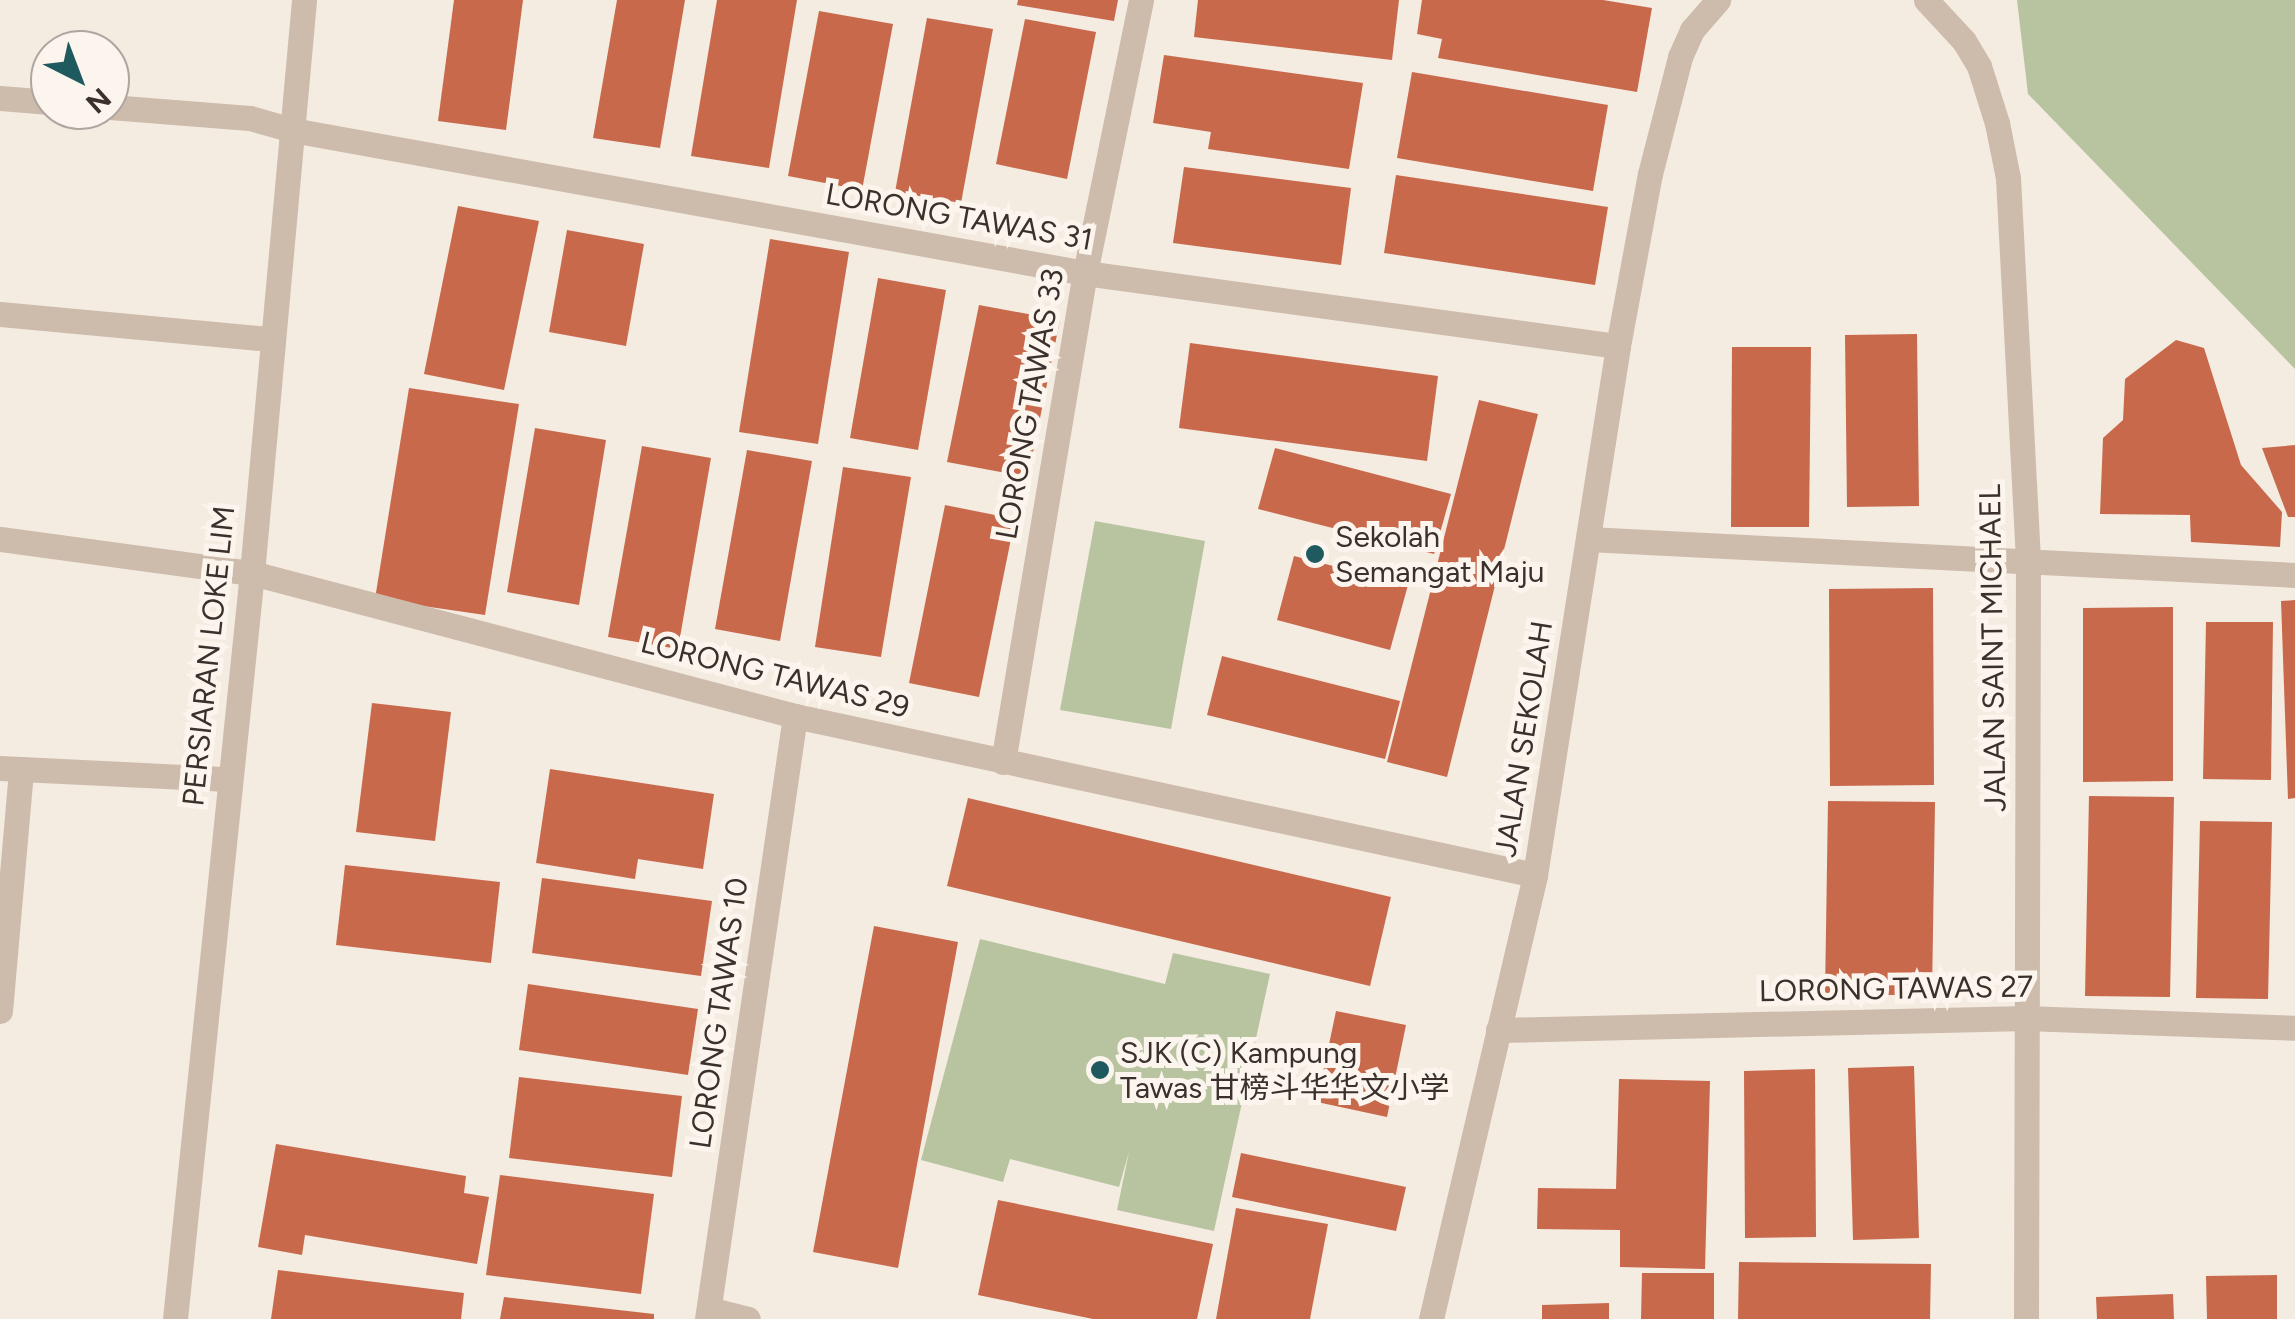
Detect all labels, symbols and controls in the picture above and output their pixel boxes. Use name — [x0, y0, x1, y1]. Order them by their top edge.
north arrow — [30, 30, 130, 130]
text: N — [79, 81, 118, 121]
street label: LORONG TAWAS 31 — [823, 176, 1095, 258]
street label: LORONG TAWAS 33 — [988, 266, 1072, 542]
street label: JALAN SAINT MICHAEL — [1972, 484, 2014, 812]
street label: PERSIARAN LOKE LIM — [175, 504, 243, 808]
place label: Sekolah Semangat Maju — [1335, 519, 1545, 590]
marker: Sekolah Semangat Maju — [1304, 543, 1326, 565]
street label: JALAN SEKOLAH — [1488, 618, 1560, 860]
street label: LORONG TAWAS 29 — [637, 624, 913, 726]
street label: LORONG TAWAS 10 — [682, 875, 756, 1151]
street label: LORONG TAWAS 27 — [1758, 969, 2034, 1009]
place label: SJK (C) Kampung Tawas 甘榜斗华华文小学 — [1120, 1035, 1450, 1106]
marker: SJK (C) Kampung Tawas 甘榜斗华华文小学 — [1089, 1059, 1111, 1081]

